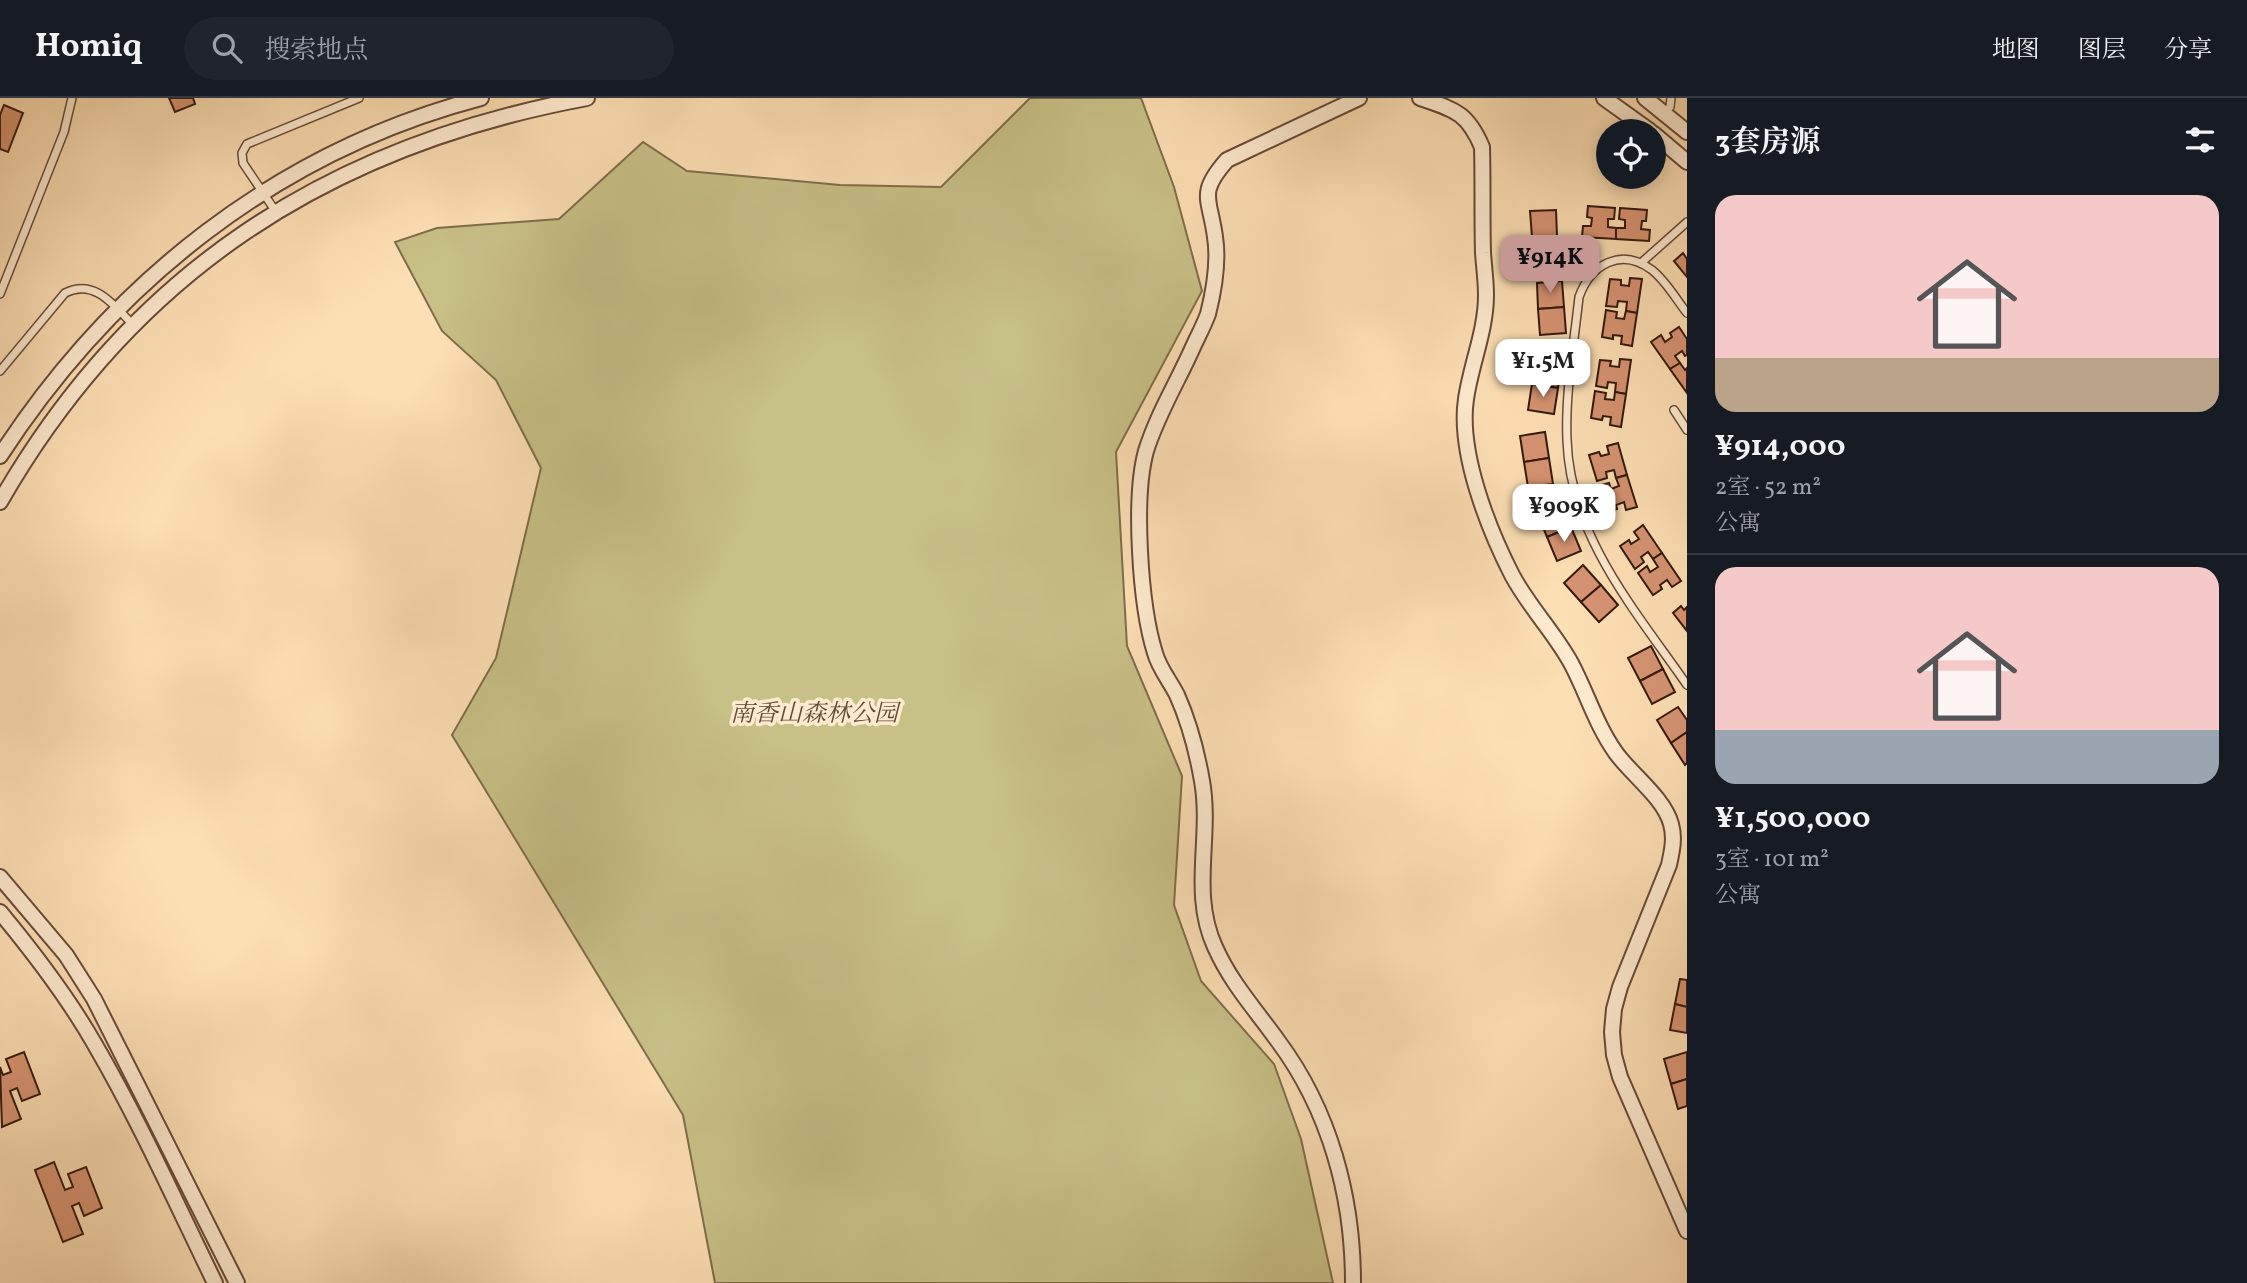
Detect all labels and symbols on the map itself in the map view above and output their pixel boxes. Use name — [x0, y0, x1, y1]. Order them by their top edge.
pin: ¥914K — [1501, 236, 1599, 295]
pin: ¥1.5M — [1494, 340, 1592, 399]
pin: ¥909K — [1515, 484, 1613, 544]
park label: 南香山森林公园 — [730, 698, 902, 732]

